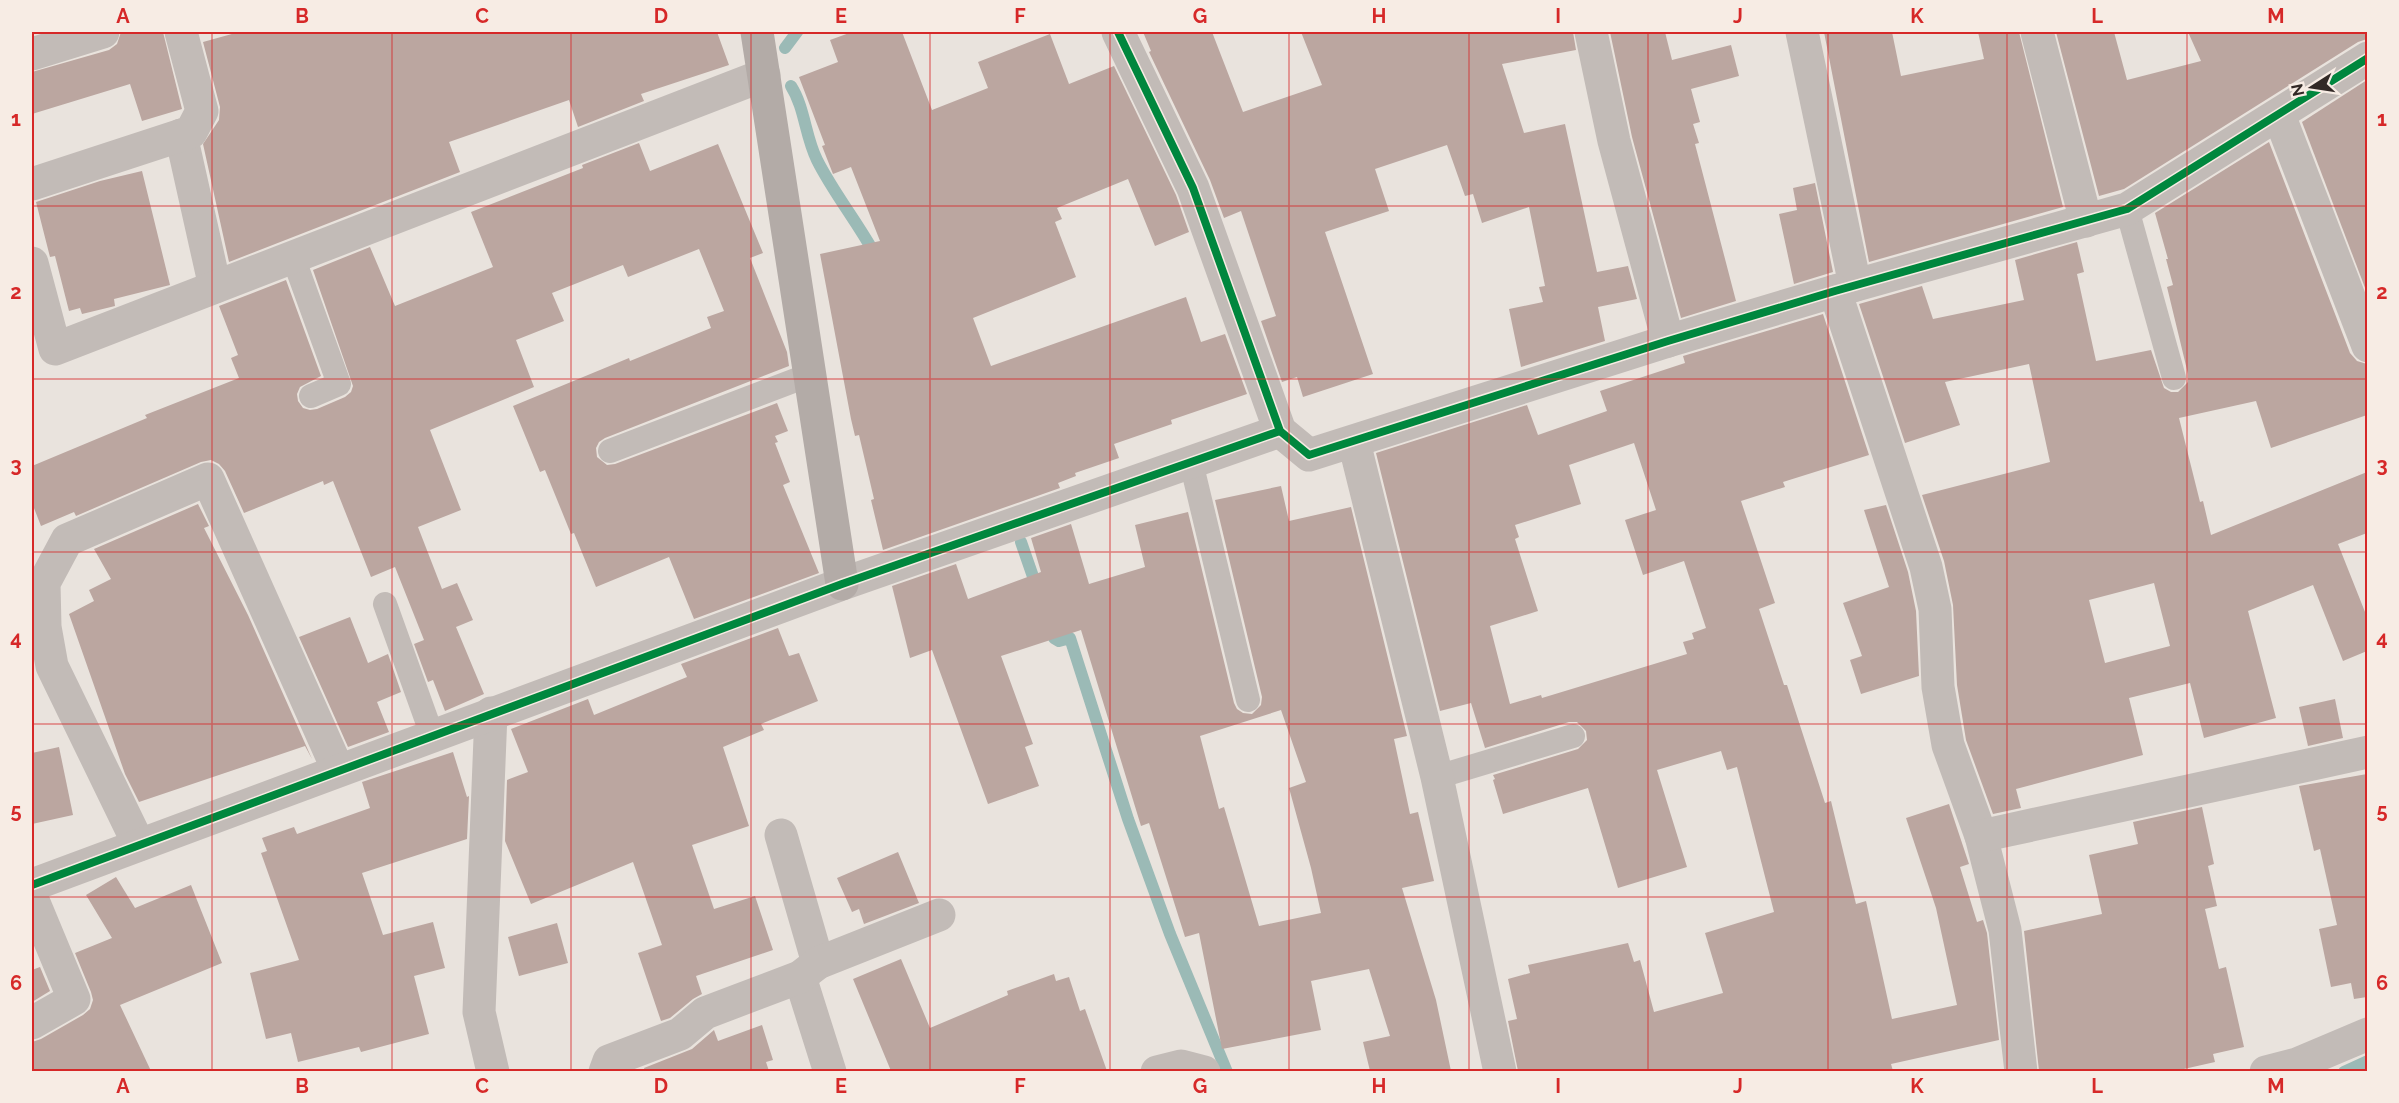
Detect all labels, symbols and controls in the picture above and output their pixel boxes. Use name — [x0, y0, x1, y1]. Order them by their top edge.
text: A — [116, 4, 130, 28]
text: B — [295, 4, 309, 28]
text: C — [475, 4, 489, 28]
text: D — [654, 4, 668, 28]
text: E — [835, 4, 847, 28]
text: F — [1014, 4, 1026, 28]
text: G — [1193, 4, 1207, 28]
text: H — [1372, 4, 1386, 28]
text: I — [1555, 4, 1561, 28]
text: J — [1733, 4, 1743, 28]
text: K — [1910, 4, 1924, 28]
text: L — [2091, 4, 2103, 28]
text: M — [2267, 4, 2285, 28]
north arrow — [2282, 57, 2342, 117]
text: N — [2287, 82, 2308, 98]
text: 1 — [11, 107, 21, 131]
text: 1 — [2377, 107, 2387, 131]
text: 2 — [10, 280, 22, 304]
text: 2 — [2376, 280, 2388, 304]
text: 3 — [10, 453, 22, 477]
text: 3 — [2376, 453, 2388, 477]
text: 4 — [10, 626, 22, 650]
text: 4 — [2376, 626, 2388, 650]
text: 5 — [10, 799, 22, 823]
text: 5 — [2376, 799, 2388, 823]
text: 6 — [10, 971, 22, 995]
text: 6 — [2376, 971, 2388, 995]
text: A — [116, 1074, 130, 1098]
text: B — [295, 1074, 309, 1098]
text: C — [475, 1074, 489, 1098]
text: D — [654, 1074, 668, 1098]
text: E — [835, 1074, 847, 1098]
text: F — [1014, 1074, 1026, 1098]
text: G — [1193, 1074, 1207, 1098]
text: H — [1372, 1074, 1386, 1098]
text: I — [1555, 1074, 1561, 1098]
text: J — [1733, 1074, 1743, 1098]
text: K — [1910, 1074, 1924, 1098]
text: L — [2091, 1074, 2103, 1098]
text: M — [2267, 1074, 2285, 1098]

